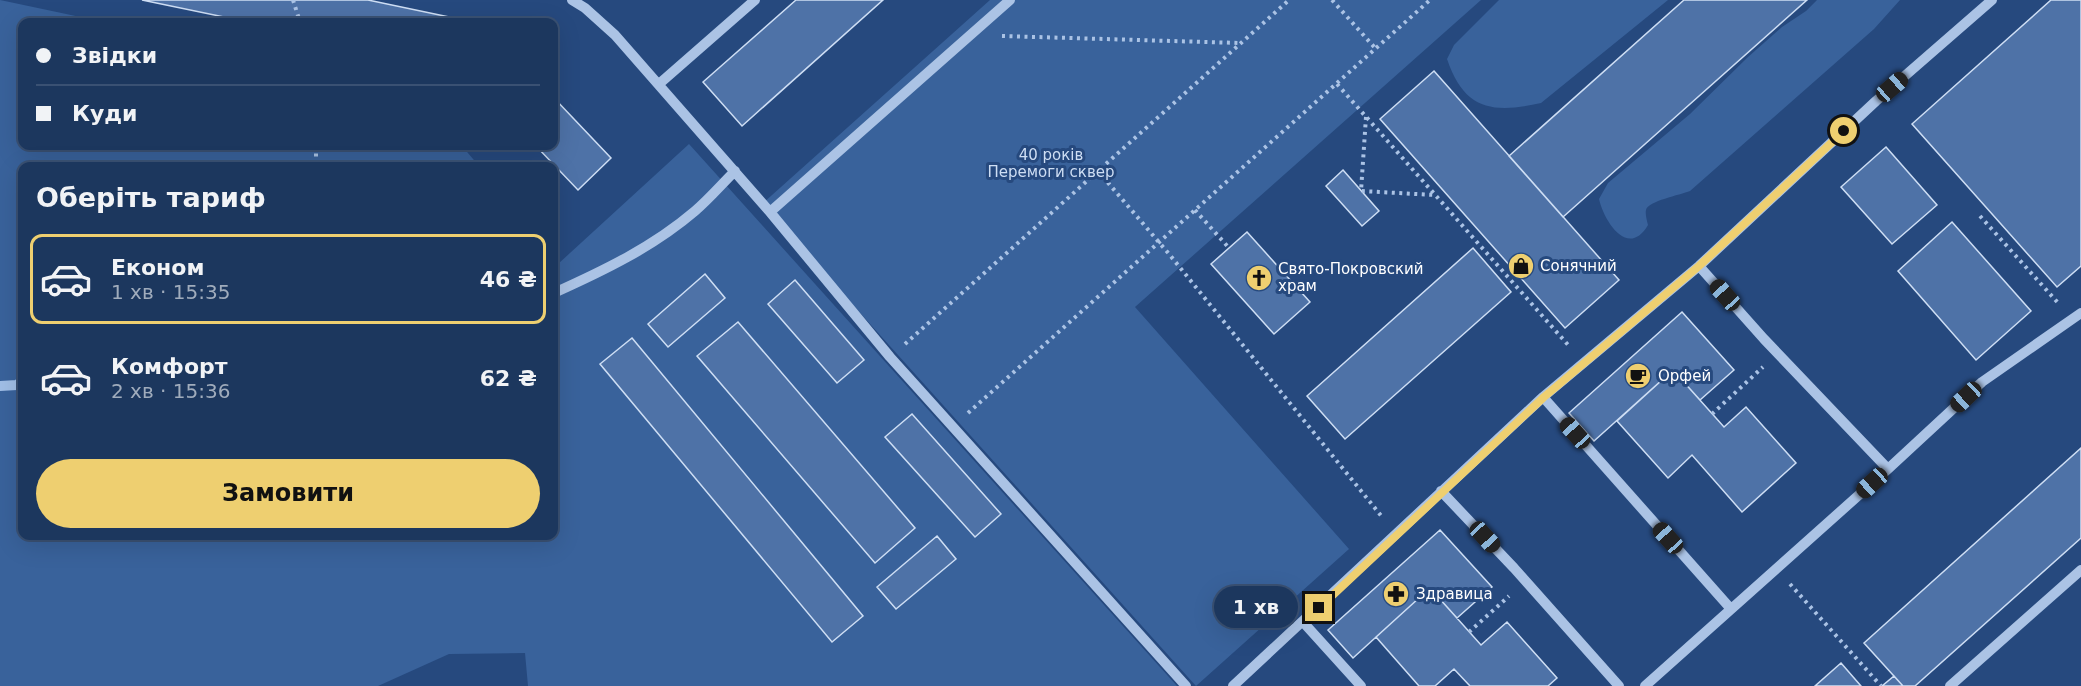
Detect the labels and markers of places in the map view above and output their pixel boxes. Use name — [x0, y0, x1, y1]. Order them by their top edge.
shop icon: Сонячний — [1506, 251, 1536, 281]
place label: Сонячний — [1540, 257, 1617, 275]
place label: Свято-Покровский храм — [1278, 260, 1424, 295]
church icon: Свято-Покровский храм — [1244, 263, 1274, 293]
cafe icon: Орфей — [1623, 361, 1653, 391]
place label: Орфей — [1658, 367, 1711, 385]
pharmacy icon: Здравица — [1381, 579, 1411, 609]
place label: Здравица — [1416, 585, 1493, 603]

